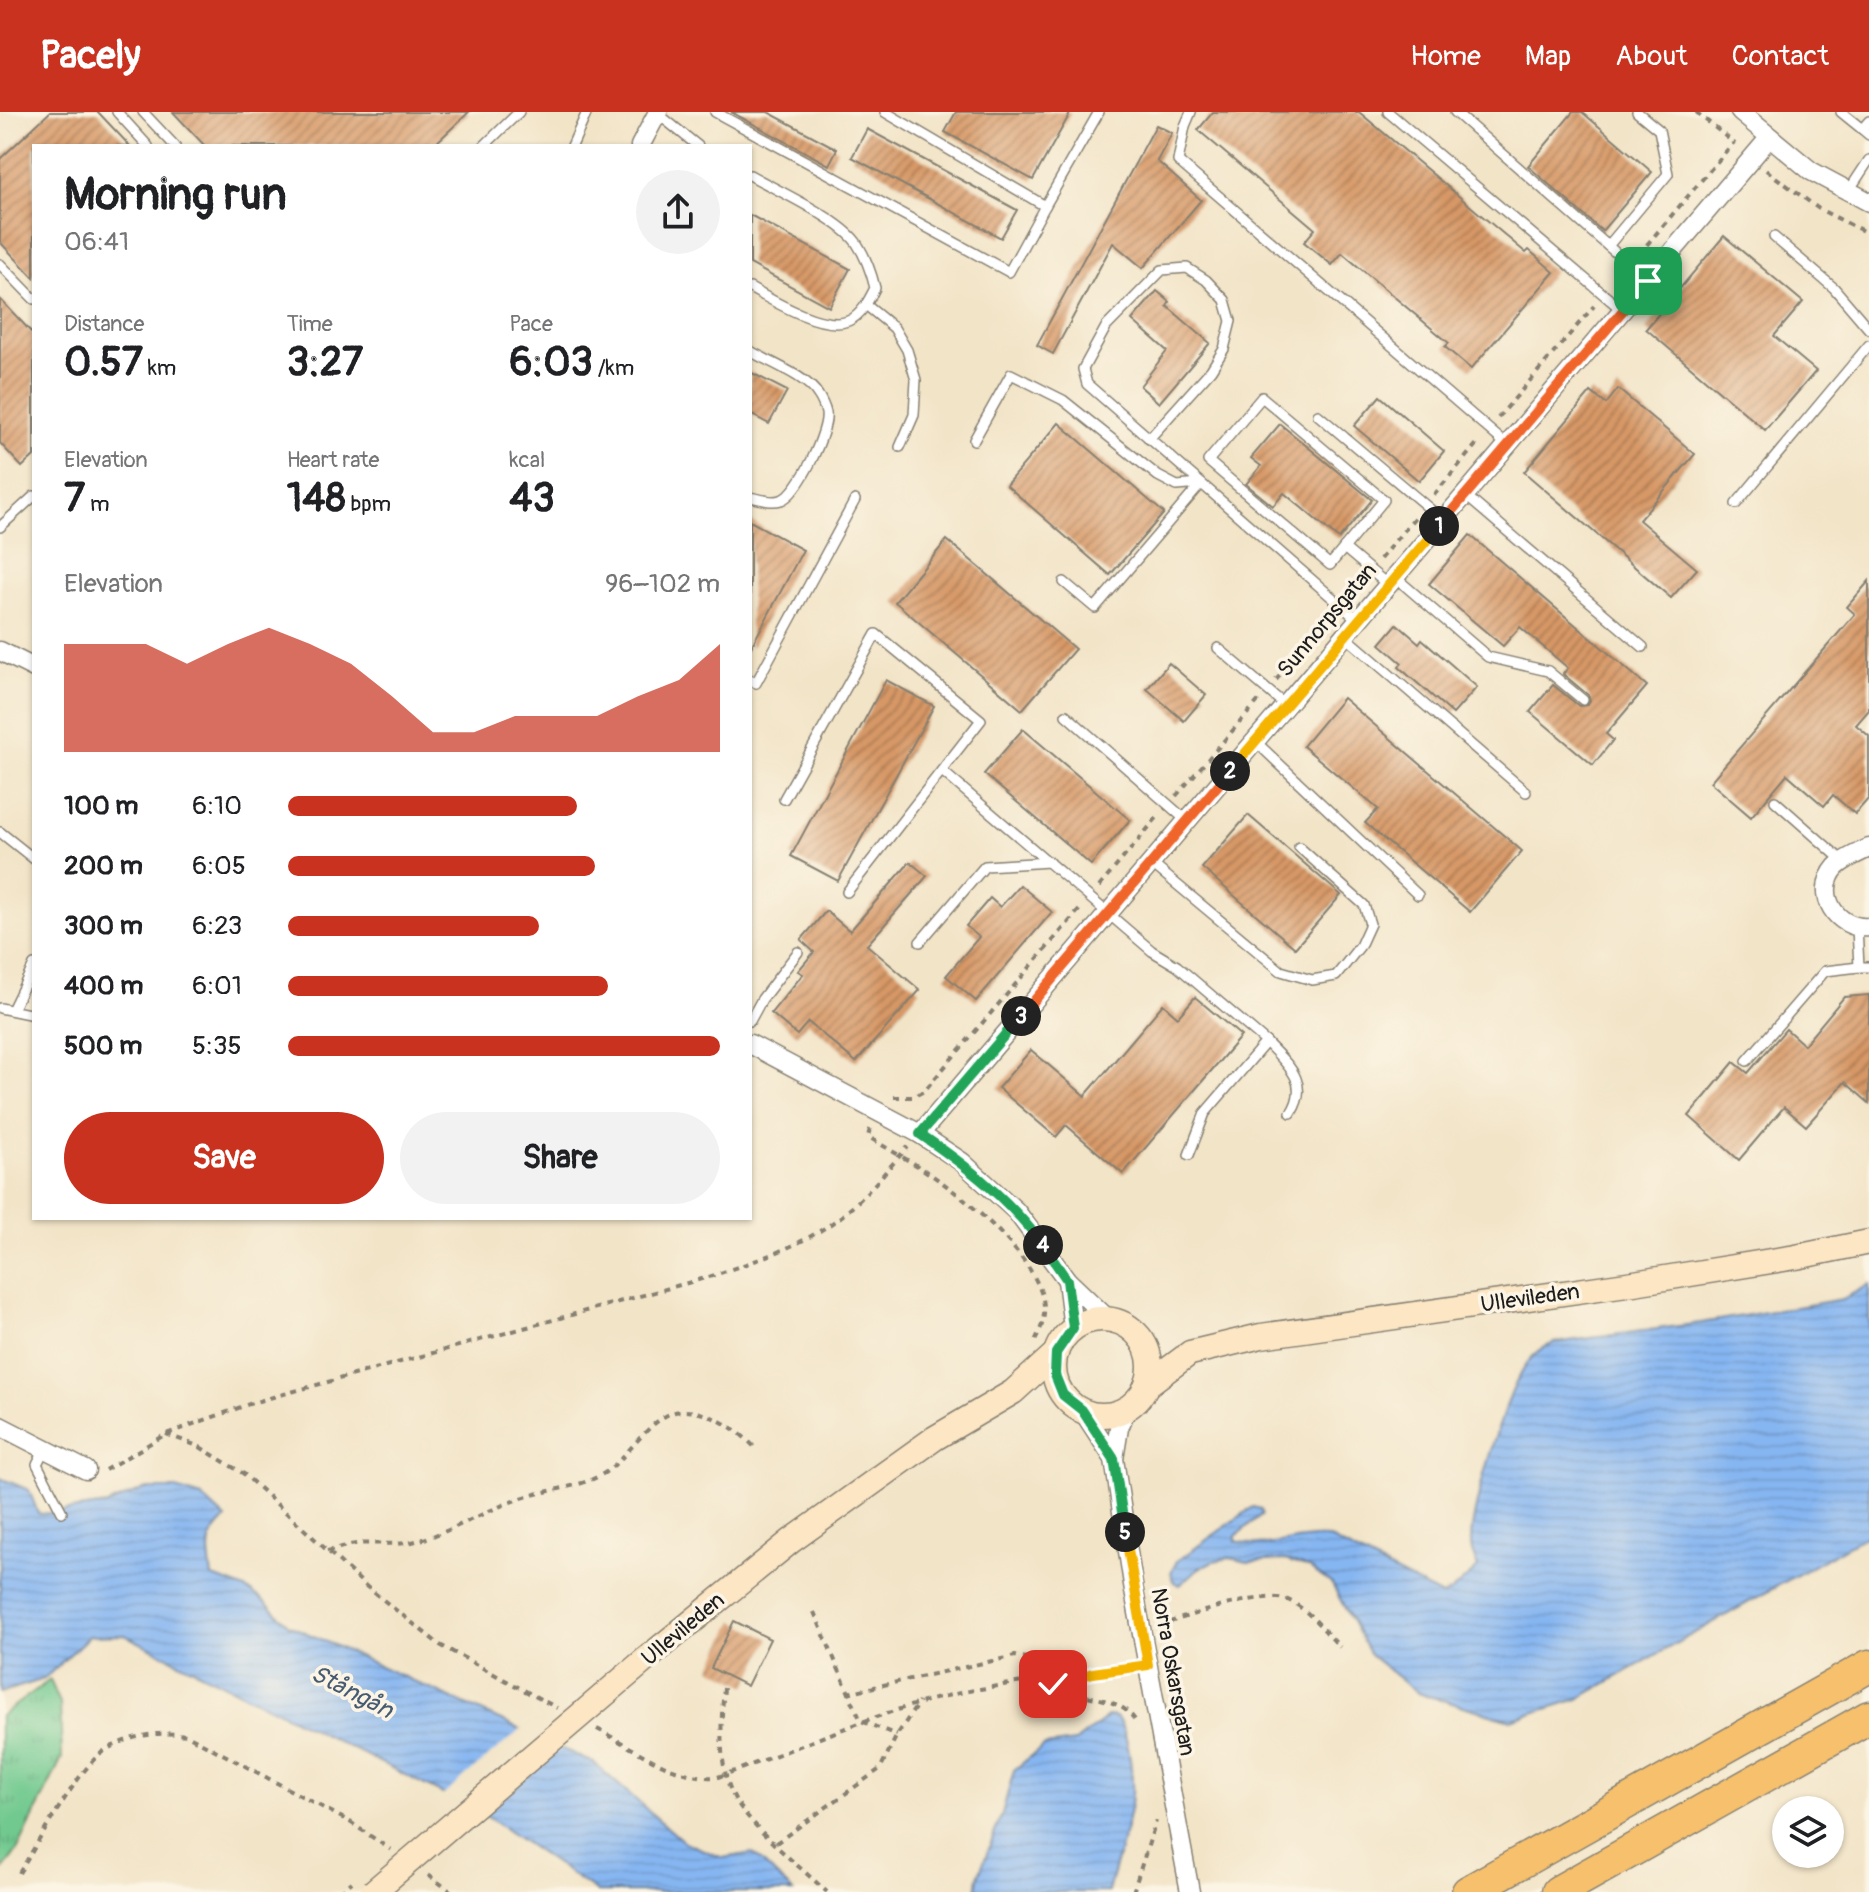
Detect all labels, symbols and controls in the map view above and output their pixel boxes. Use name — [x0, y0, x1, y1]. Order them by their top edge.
text: Pacely — [40, 32, 140, 80]
text: Home — [1410, 39, 1481, 74]
text: Map — [1525, 39, 1571, 74]
text: About — [1615, 39, 1688, 74]
text: Contact — [1732, 39, 1829, 74]
text: Morning run — [64, 168, 287, 223]
button: share — [636, 170, 720, 254]
text: 06:41 — [64, 226, 129, 258]
pin — [1614, 247, 1682, 315]
icon: arrive — [1626, 259, 1670, 303]
text: Distance — [64, 310, 144, 338]
text: Time — [287, 310, 333, 338]
text: Pace — [509, 310, 553, 338]
text: 0.57 — [64, 338, 143, 387]
text: 3:27 — [287, 338, 363, 387]
text: 6:03 — [509, 338, 593, 387]
text: km — [143, 354, 176, 382]
text: /km — [593, 354, 634, 382]
text: Elevation — [64, 446, 148, 474]
text: Heart rate — [287, 446, 379, 474]
text: kcal — [509, 446, 545, 474]
text: 7 — [64, 474, 85, 523]
text: 148 — [287, 474, 346, 523]
text: 43 — [509, 474, 555, 523]
text: m — [85, 490, 109, 518]
text: bpm — [346, 490, 391, 518]
pin: 1 — [1419, 506, 1459, 546]
text: 1 — [1435, 512, 1443, 540]
street label: Sunnorpsgatan — [1271, 557, 1383, 683]
text: Elevation — [64, 568, 163, 600]
text: 96–102 m — [605, 568, 720, 600]
pin: 2 — [1210, 751, 1250, 791]
text: 2 — [1224, 757, 1236, 785]
text: 100 m — [64, 790, 138, 822]
text: 6:10 — [192, 790, 242, 822]
text: 200 m — [64, 850, 143, 882]
text: 6:05 — [192, 850, 246, 882]
text: 300 m — [64, 910, 143, 942]
text: 6:23 — [192, 910, 242, 942]
text: 400 m — [64, 970, 143, 1002]
text: 6:01 — [192, 970, 242, 1002]
pin: 3 — [1001, 996, 1041, 1036]
text: 3 — [1015, 1002, 1027, 1030]
text: 500 m — [64, 1030, 142, 1062]
text: 5:35 — [192, 1030, 242, 1062]
button: Save — [64, 1112, 384, 1204]
button: Share — [400, 1112, 720, 1204]
pin: 4 — [1023, 1225, 1063, 1265]
text: 4 — [1037, 1231, 1049, 1259]
street label: Ullevileden — [1479, 1277, 1581, 1319]
pin: 5 — [1105, 1512, 1145, 1552]
text: 5 — [1119, 1518, 1131, 1546]
street label: Ullevileden — [636, 1586, 730, 1672]
street label: Norra Oskarsgatan — [1144, 1586, 1202, 1758]
pin — [1019, 1650, 1087, 1718]
water label: Stångån — [306, 1659, 399, 1725]
icon: check — [1031, 1662, 1075, 1706]
map controls — [1772, 1796, 1844, 1868]
button: layers — [1772, 1796, 1844, 1868]

